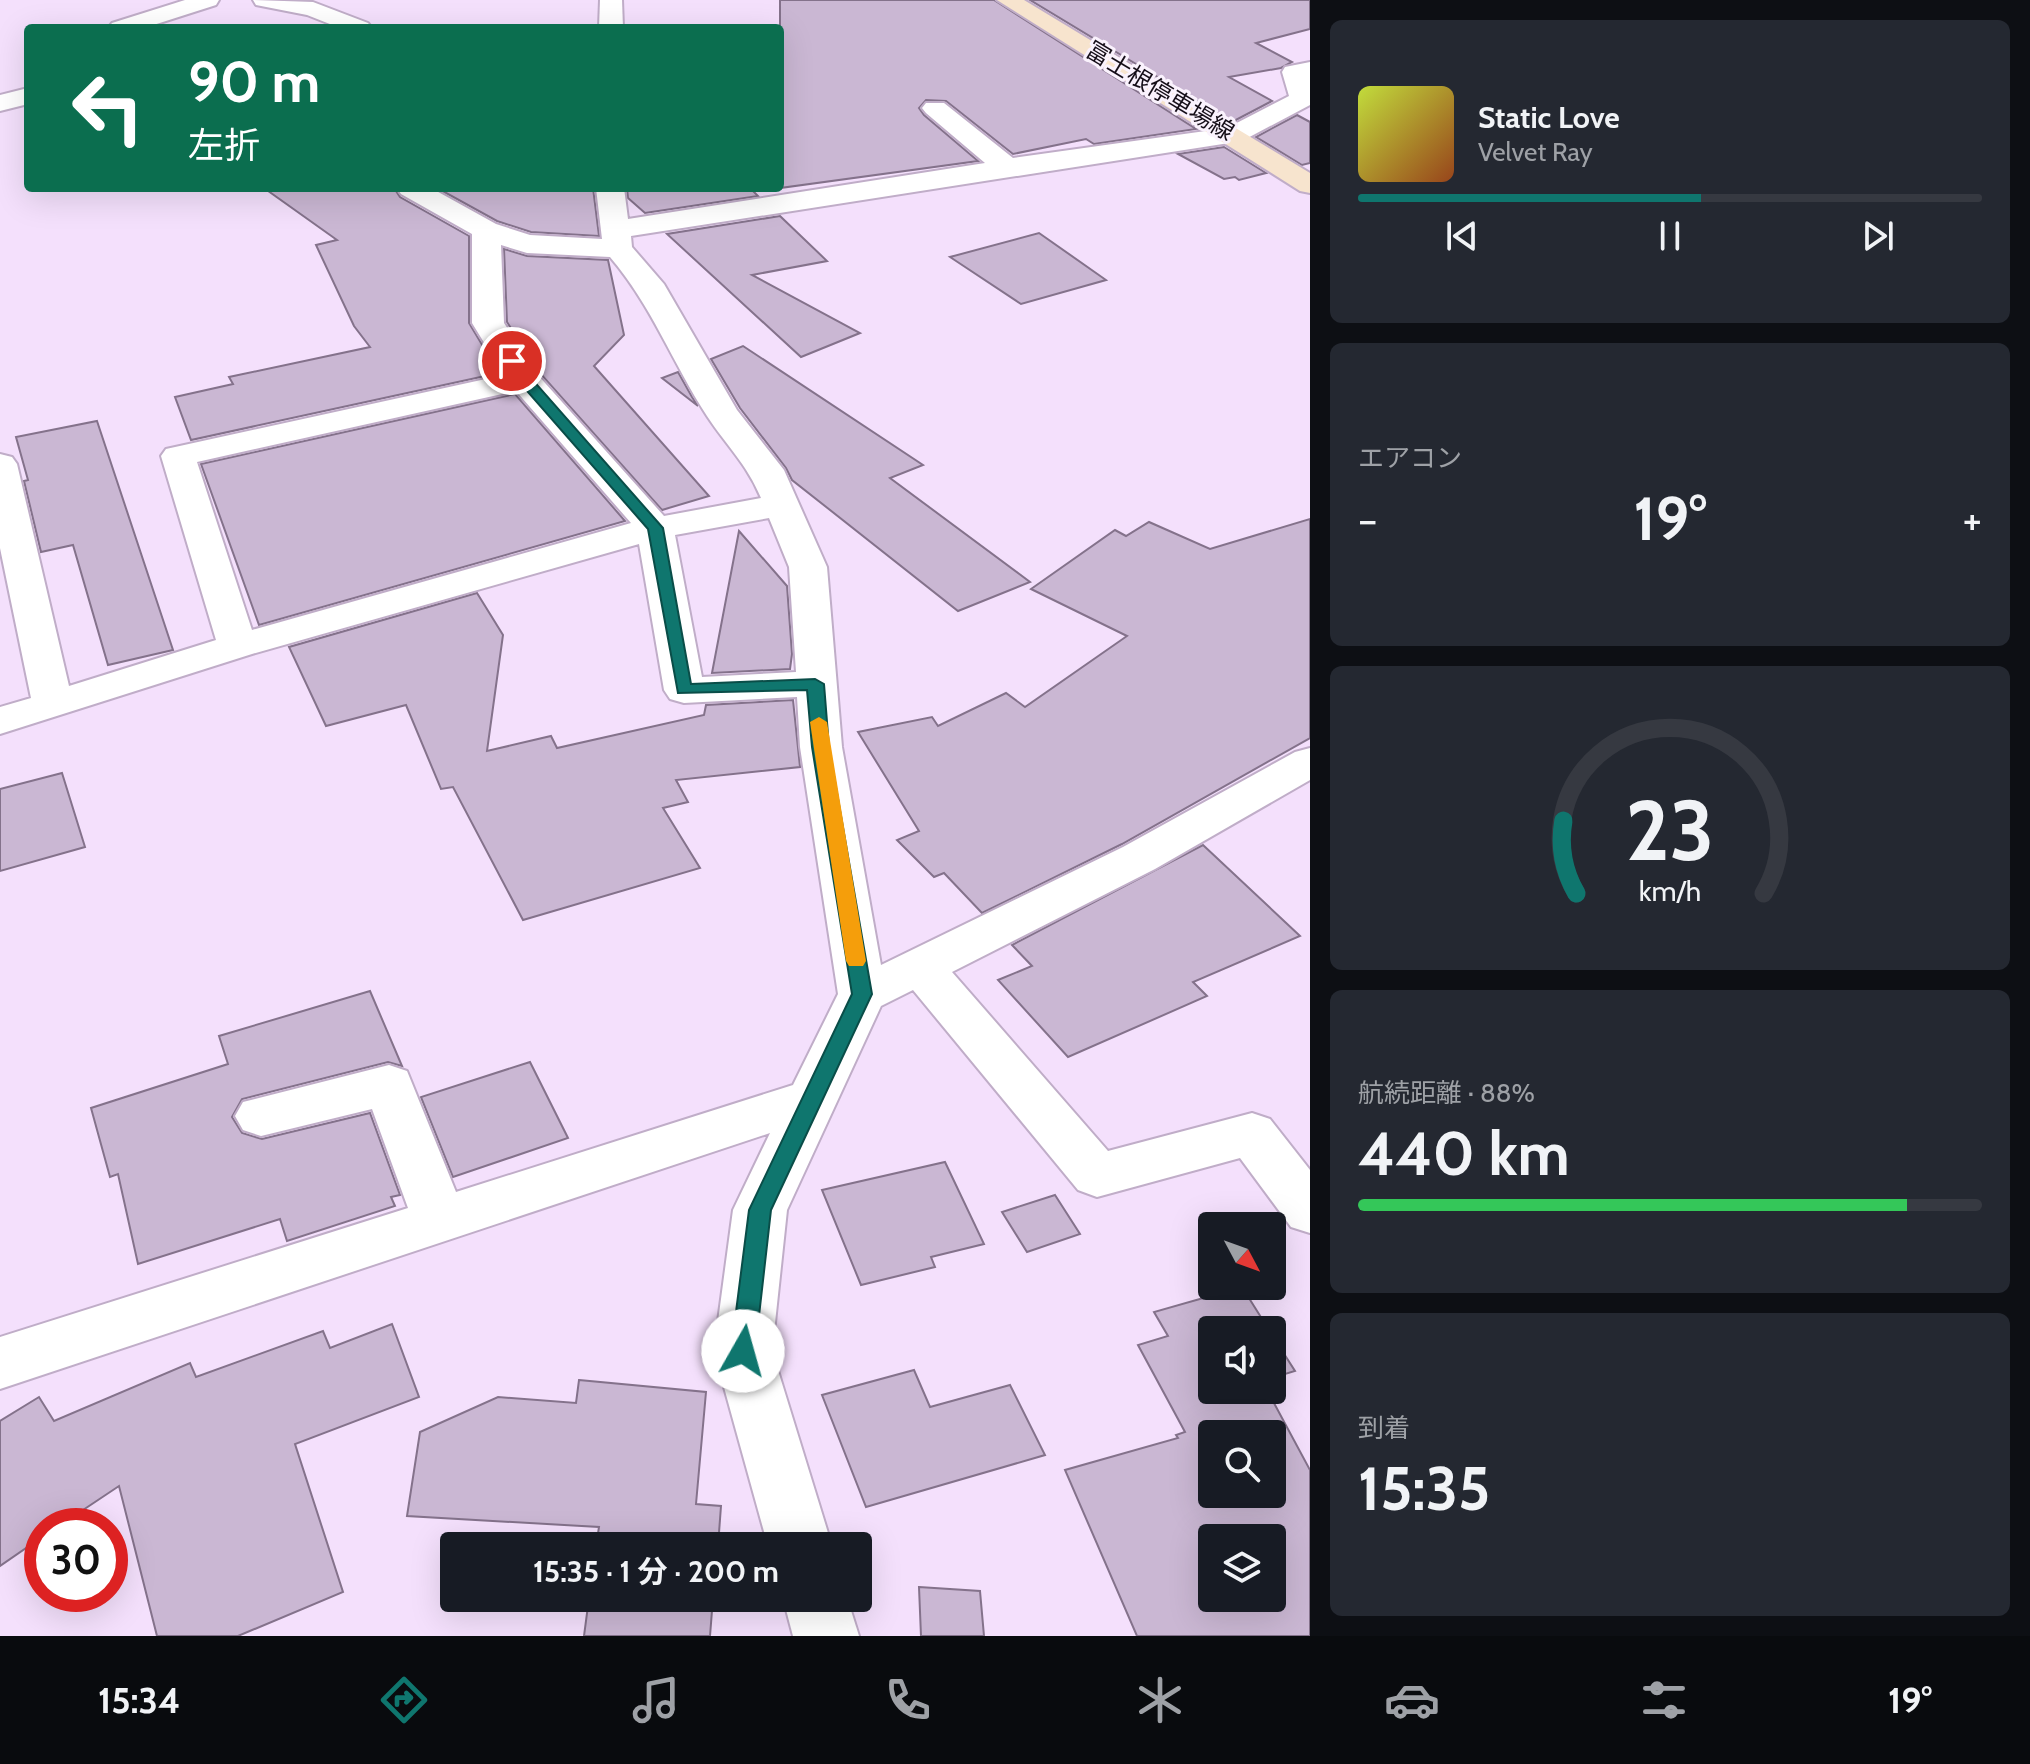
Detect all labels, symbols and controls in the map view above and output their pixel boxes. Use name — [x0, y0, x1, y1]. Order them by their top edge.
street label: 富士根停車場線 — [1081, 35, 1240, 146]
text: 90 m — [188, 48, 320, 116]
icon: left — [56, 56, 160, 160]
text: Static Love — [1478, 99, 1620, 136]
text: 左折 — [188, 123, 260, 167]
text: Velvet Ray — [1478, 136, 1593, 168]
icon: previous — [1440, 214, 1484, 258]
icon: pause — [1648, 214, 1692, 258]
icon: next — [1856, 214, 1900, 258]
pin — [478, 327, 546, 395]
icon: arrive — [490, 339, 534, 383]
text: エアコン — [1358, 442, 1462, 474]
text: 19° — [1633, 482, 1707, 555]
text: − — [1358, 493, 1377, 546]
text: + — [1963, 493, 1982, 546]
text: 23 — [1626, 780, 1714, 881]
text: km/h — [1639, 873, 1701, 908]
text: 航続距離 · 88% — [1358, 1077, 1535, 1109]
text: 440 km — [1358, 1117, 1570, 1190]
north arrow — [1198, 1212, 1286, 1300]
map controls — [1198, 1212, 1286, 1612]
position arrow — [701, 1309, 785, 1393]
button: sound — [1198, 1316, 1286, 1404]
text: 到着 — [1358, 1412, 1410, 1444]
button: search — [1198, 1420, 1286, 1508]
text: 15:35 — [1358, 1452, 1490, 1525]
speed limit sign: 30 — [24, 1508, 128, 1612]
button: layers — [1198, 1524, 1286, 1612]
text: 15:35 · 1 分 · 200 m — [533, 1553, 779, 1590]
icon: directions — [376, 1672, 432, 1728]
icon: music — [628, 1672, 684, 1728]
icon: phone — [880, 1672, 936, 1728]
icon: climate — [1132, 1672, 1188, 1728]
icon: car — [1384, 1672, 1440, 1728]
icon: filters — [1636, 1672, 1692, 1728]
text: 15:34 — [98, 1678, 180, 1722]
text: 19° — [1888, 1678, 1932, 1722]

